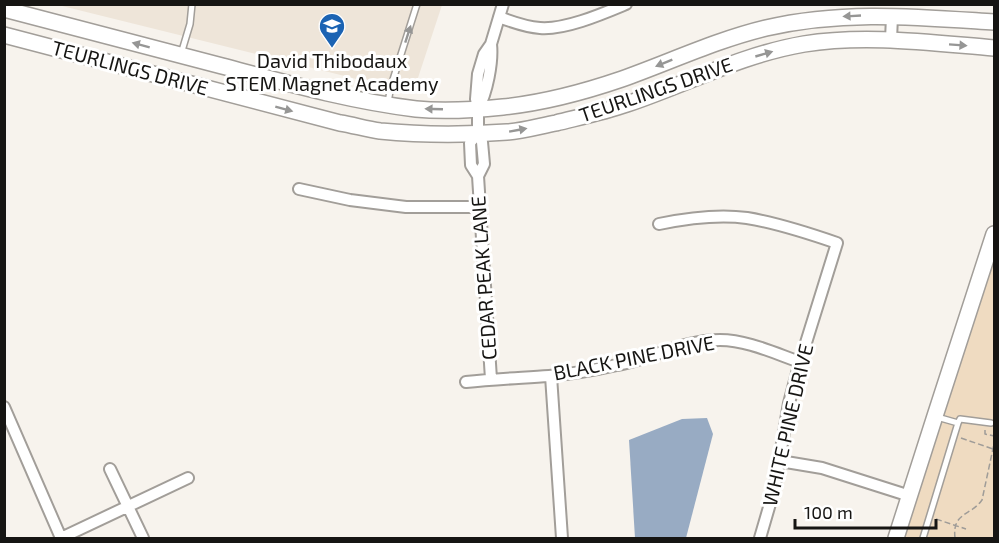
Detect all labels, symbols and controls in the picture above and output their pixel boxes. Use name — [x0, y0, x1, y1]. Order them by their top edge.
school or university icon: David Thibodaux STEM Magnet Academy — [317, 11, 347, 49]
one-way arrow — [843, 12, 862, 21]
one-way arrow — [404, 25, 413, 43]
street label: TEURLINGS DRIVE — [50, 35, 211, 99]
one-way arrow — [132, 40, 150, 49]
one-way arrow — [948, 40, 967, 50]
place label: David Thibodaux STEM Magnet Academy — [225, 48, 439, 95]
one-way arrow — [755, 49, 773, 58]
street label: TEURLINGS DRIVE — [576, 52, 736, 127]
one-way arrow — [655, 59, 673, 68]
one-way arrow — [275, 105, 293, 114]
one-way arrow — [424, 105, 443, 114]
one-way arrow — [509, 125, 528, 134]
street label: CEDAR PEAK LANE — [465, 195, 501, 361]
street label: BLACK PINE DRIVE — [551, 330, 716, 384]
street label: WHITE PINE DRIVE — [757, 341, 817, 508]
scale bar — [795, 492, 936, 530]
text: 100 m — [804, 501, 853, 523]

